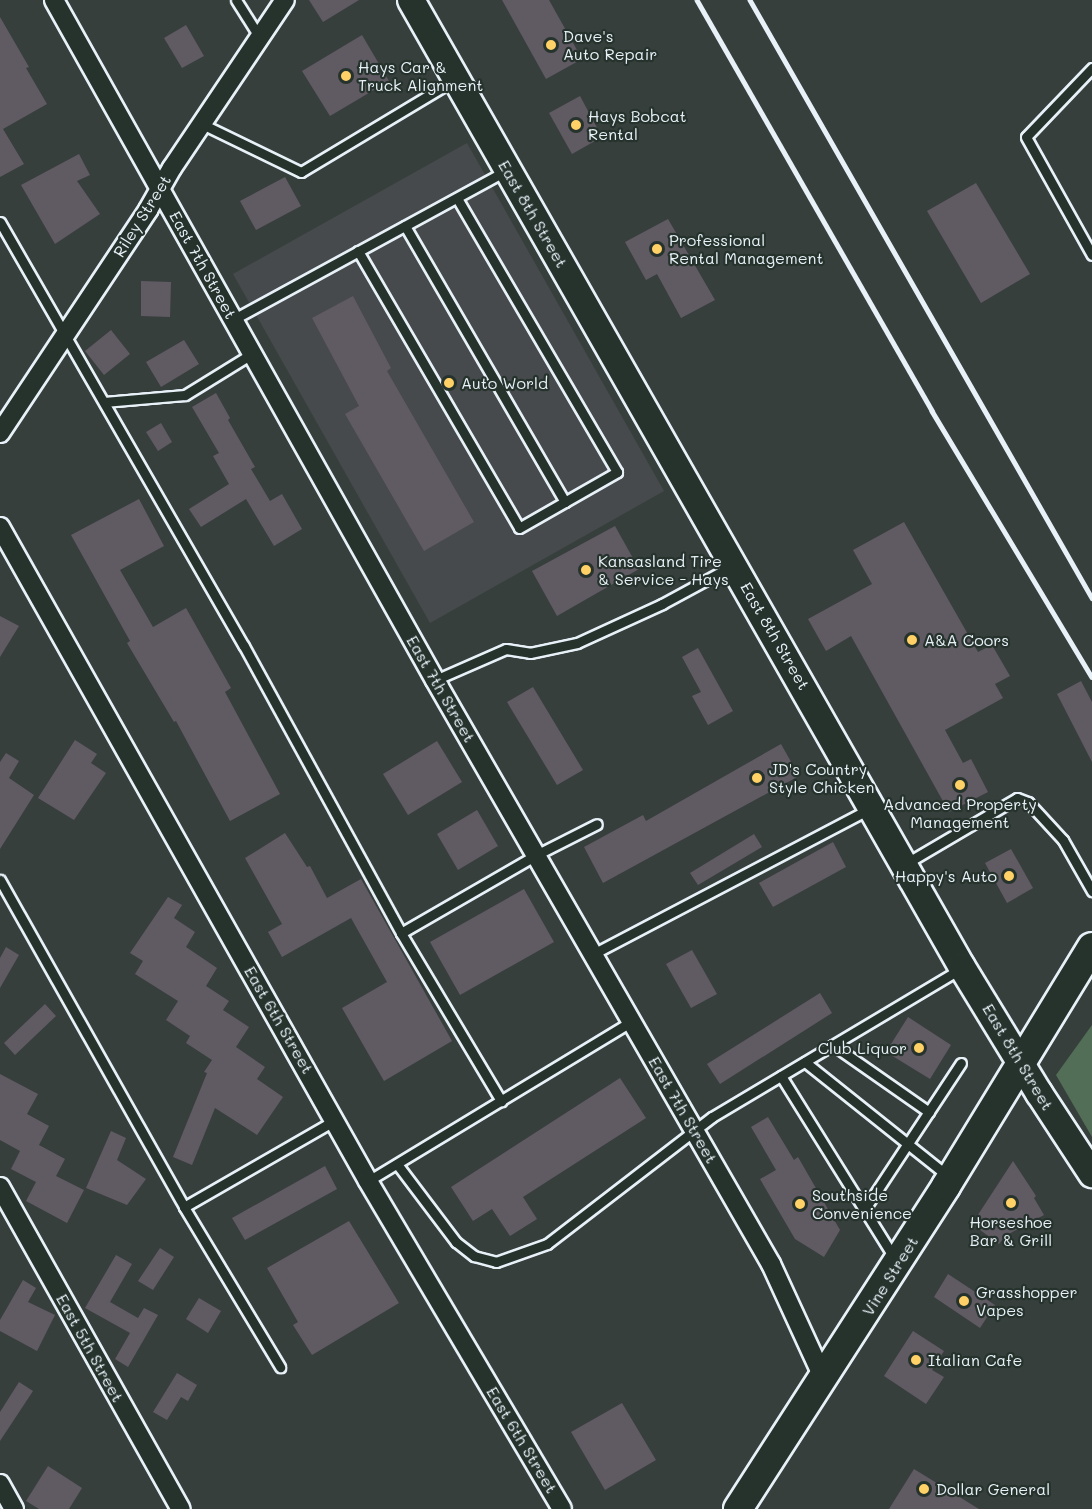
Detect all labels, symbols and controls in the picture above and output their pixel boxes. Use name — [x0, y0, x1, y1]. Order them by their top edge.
place label: Dave's Auto Repair — [563, 26, 657, 64]
marker: Dave's Auto Repair — [544, 38, 558, 52]
place label: Hays Car & Truck Alignment — [358, 57, 483, 95]
marker: Hays Car & Truck Alignment — [339, 69, 353, 83]
place label: Hays Bobcat Rental — [588, 106, 687, 144]
marker: Hays Bobcat Rental — [569, 118, 583, 132]
street label: East 8th Street — [494, 157, 572, 271]
street label: Riley Street — [109, 171, 175, 261]
street label: East 7th Street — [165, 208, 241, 322]
place label: Professional Rental Management — [669, 230, 823, 268]
marker: Professional Rental Management — [650, 242, 664, 256]
place label: Auto World — [461, 373, 548, 393]
marker: Auto World — [442, 376, 456, 390]
place label: Kansasland Tire & Service - Hays — [598, 551, 729, 589]
marker: Kansasland Tire & Service - Hays — [579, 563, 593, 577]
street label: East 8th Street — [736, 579, 814, 693]
place label: A&A Coors — [924, 630, 1009, 650]
street label: East 7th Street — [403, 632, 479, 746]
marker: A&A Coors — [905, 633, 919, 647]
place label: JD's Country Style Chicken — [769, 759, 874, 797]
marker: JD's Country Style Chicken — [750, 771, 764, 785]
marker: Advanced Property Management — [953, 778, 967, 792]
place label: Advanced Property Management — [883, 794, 1037, 832]
place label: Happy's Auto — [895, 866, 997, 886]
marker: Happy's Auto — [1002, 869, 1016, 883]
street label: East 6th Street — [240, 963, 318, 1077]
street label: East 8th Street — [979, 1000, 1057, 1114]
place label: Club Liquor — [818, 1038, 907, 1058]
marker: Club Liquor — [912, 1041, 926, 1055]
street label: East 7th Street — [645, 1053, 721, 1167]
place label: Southside Convenience — [812, 1185, 912, 1223]
marker: Horseshoe Bar & Grill — [1004, 1196, 1018, 1210]
marker: Southside Convenience — [793, 1197, 807, 1211]
place label: Horseshoe Bar & Grill — [970, 1212, 1052, 1250]
street label: Vine Street — [858, 1233, 922, 1319]
place label: Grasshopper Vapes — [976, 1282, 1078, 1320]
street label: East 5th Street — [52, 1291, 128, 1405]
marker: Grasshopper Vapes — [957, 1294, 971, 1308]
place label: Italian Cafe — [928, 1350, 1022, 1370]
marker: Italian Cafe — [909, 1353, 923, 1367]
street label: East 6th Street — [483, 1383, 561, 1497]
place label: Dollar General — [936, 1479, 1050, 1499]
marker: Dollar General — [917, 1482, 931, 1496]

